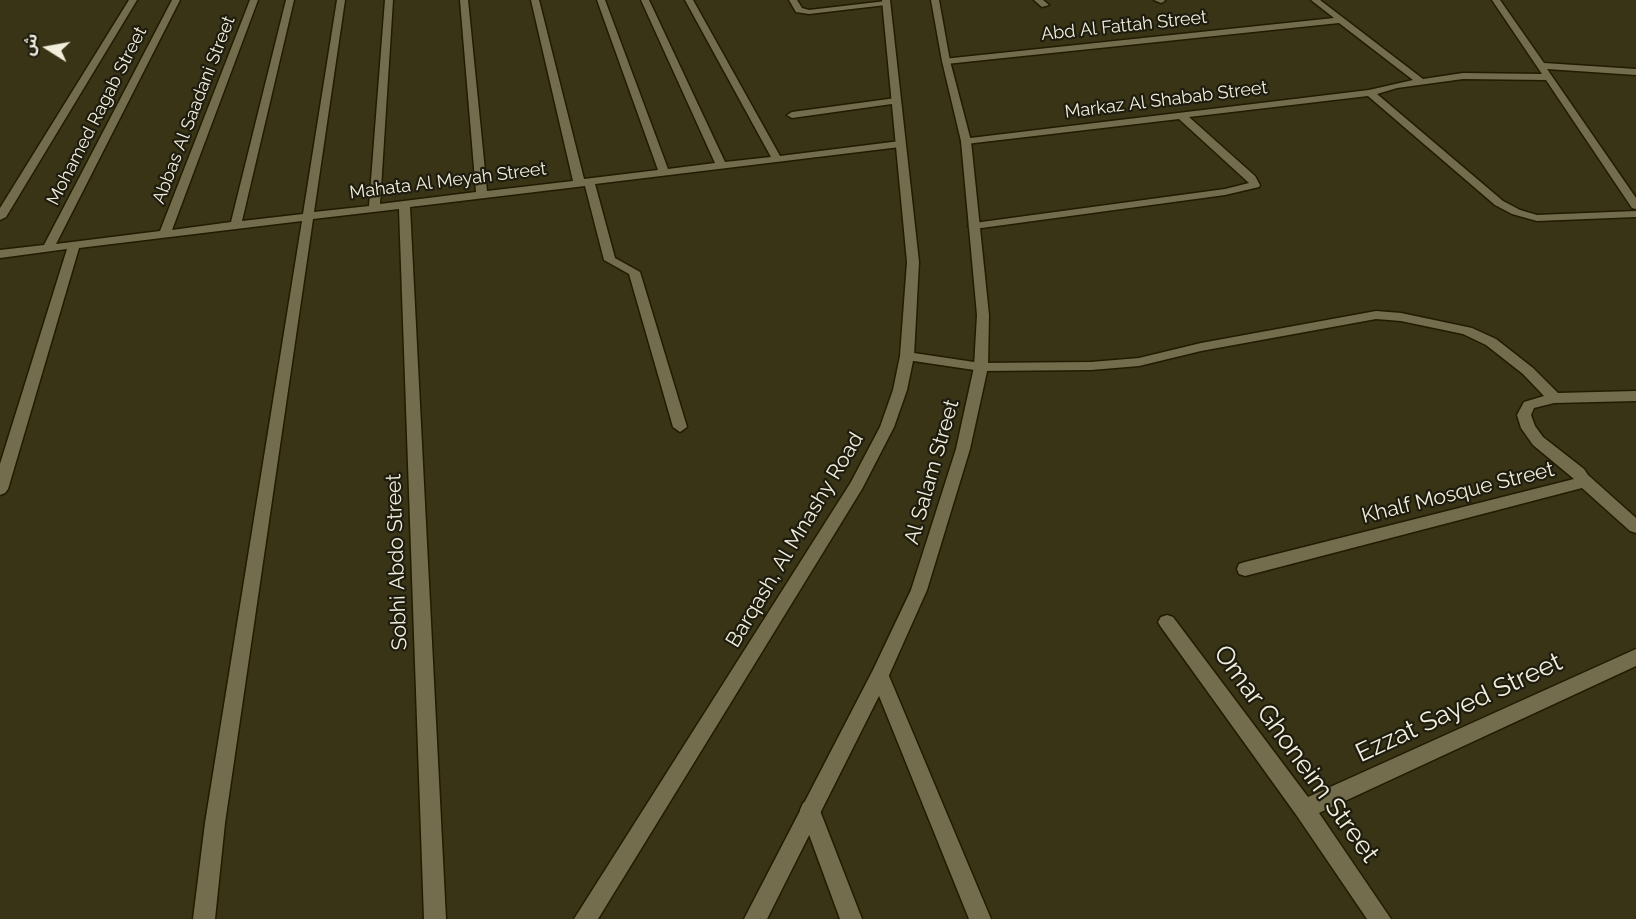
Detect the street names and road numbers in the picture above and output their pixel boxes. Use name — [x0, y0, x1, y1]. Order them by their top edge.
street label: Abd Al Fattah Street — [1040, 7, 1208, 45]
street label: Abbas Al Saadani Street — [148, 13, 240, 207]
street label: Mohamed Ragab Street — [43, 23, 151, 209]
street label: Markaz Al Shabab Street — [1063, 77, 1269, 123]
street label: Mahata Al Meyah Street — [348, 158, 548, 204]
street label: Al Salam Street — [899, 397, 965, 547]
street label: Barqash, Al Mnashy Road — [721, 428, 869, 652]
street label: Khalf Mosque Street — [1359, 457, 1557, 529]
street label: Sobhi Abdo Street — [381, 473, 413, 651]
street label: Omar Ghoneim Street — [1207, 639, 1385, 869]
street label: Ezzat Sayed Street — [1351, 647, 1567, 769]

